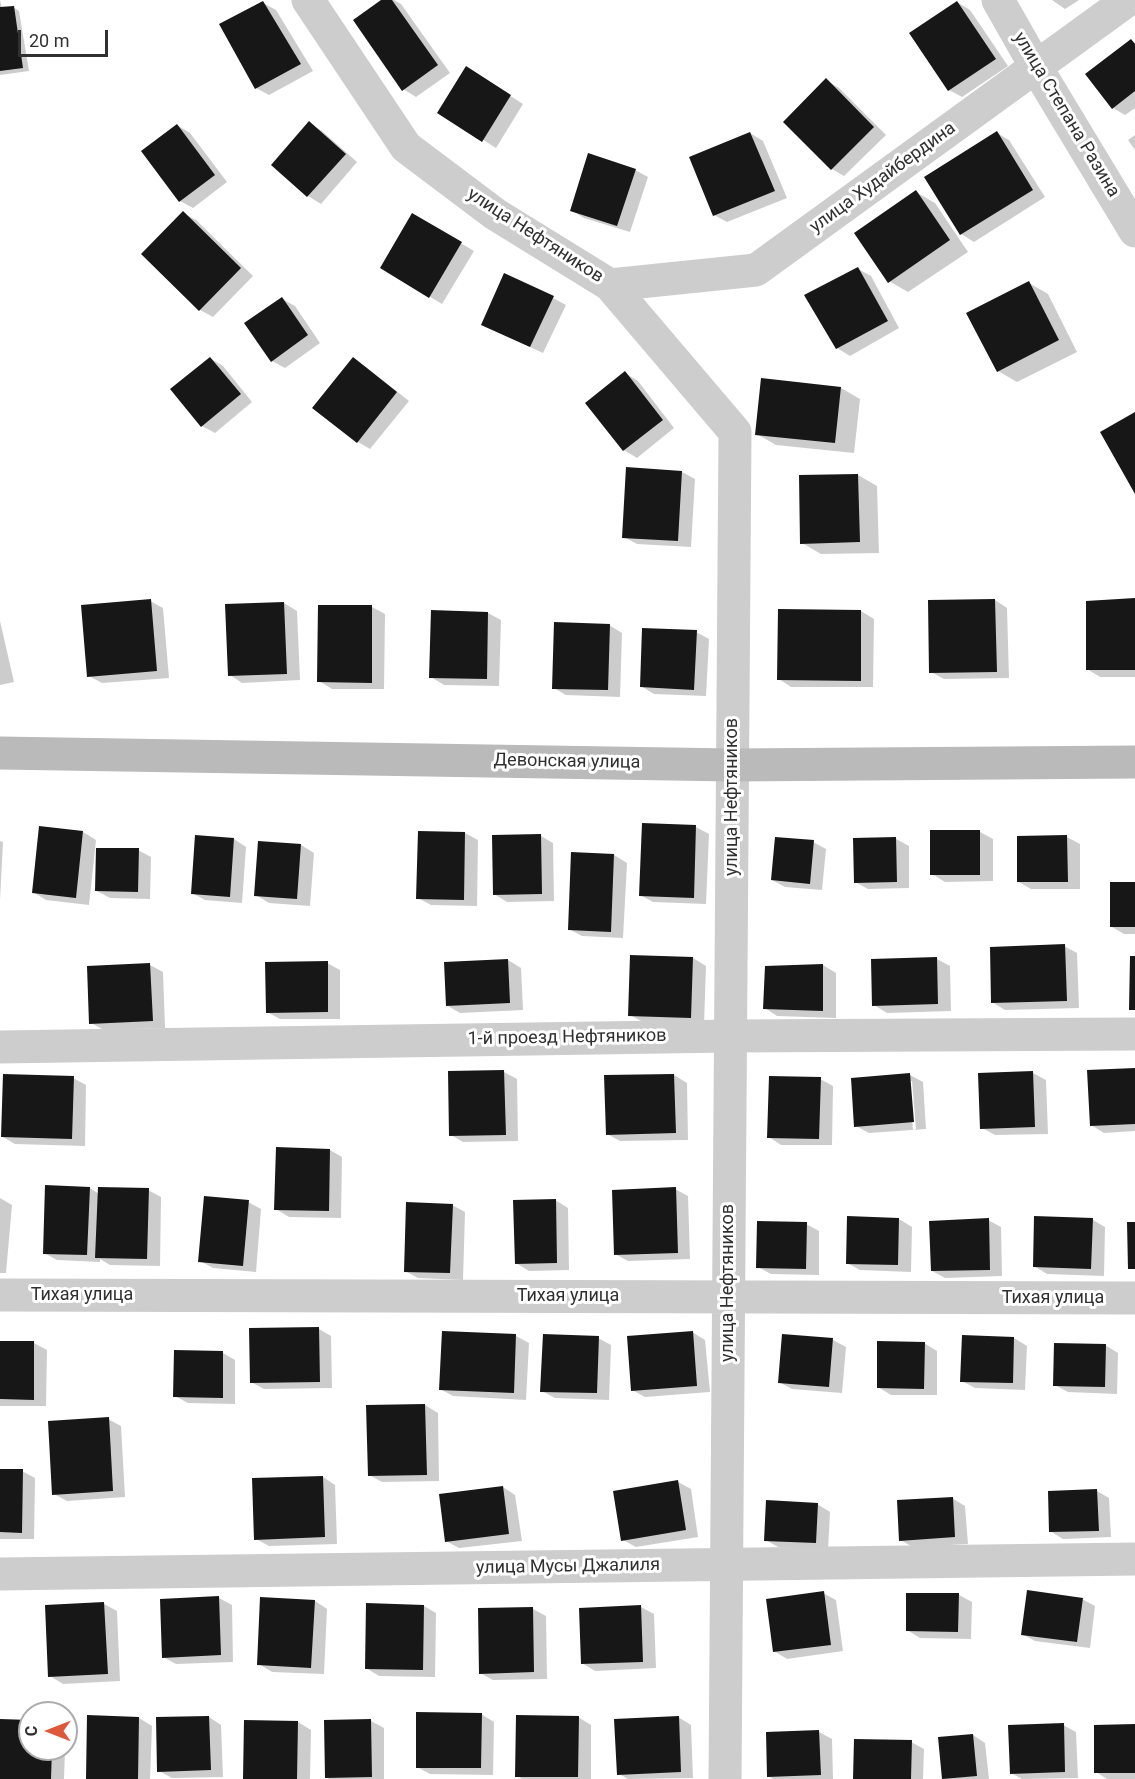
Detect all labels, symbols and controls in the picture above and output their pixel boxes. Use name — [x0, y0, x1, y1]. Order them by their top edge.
scale bar — [21, 18, 111, 56]
street label: улица Степана Разина — [1008, 29, 1124, 201]
text: 20 m — [29, 30, 69, 51]
street label: улица Худайбердина — [806, 118, 960, 238]
street label: улица Нефтяников — [463, 184, 607, 288]
street label: улица Нефтяников — [721, 718, 743, 876]
street label: Девонская улица — [493, 750, 641, 774]
street label: 1-й проезд Нефтяников — [467, 1025, 667, 1051]
street label: улица Нефтяников — [717, 1204, 739, 1362]
street label: Тихая улица — [31, 1284, 133, 1306]
street label: Тихая улица — [517, 1285, 619, 1307]
street label: Тихая улица — [1002, 1287, 1104, 1309]
street label: улица Мусы Джалиля — [476, 1555, 660, 1579]
north arrow — [18, 1701, 78, 1761]
text: С — [22, 1726, 41, 1736]

